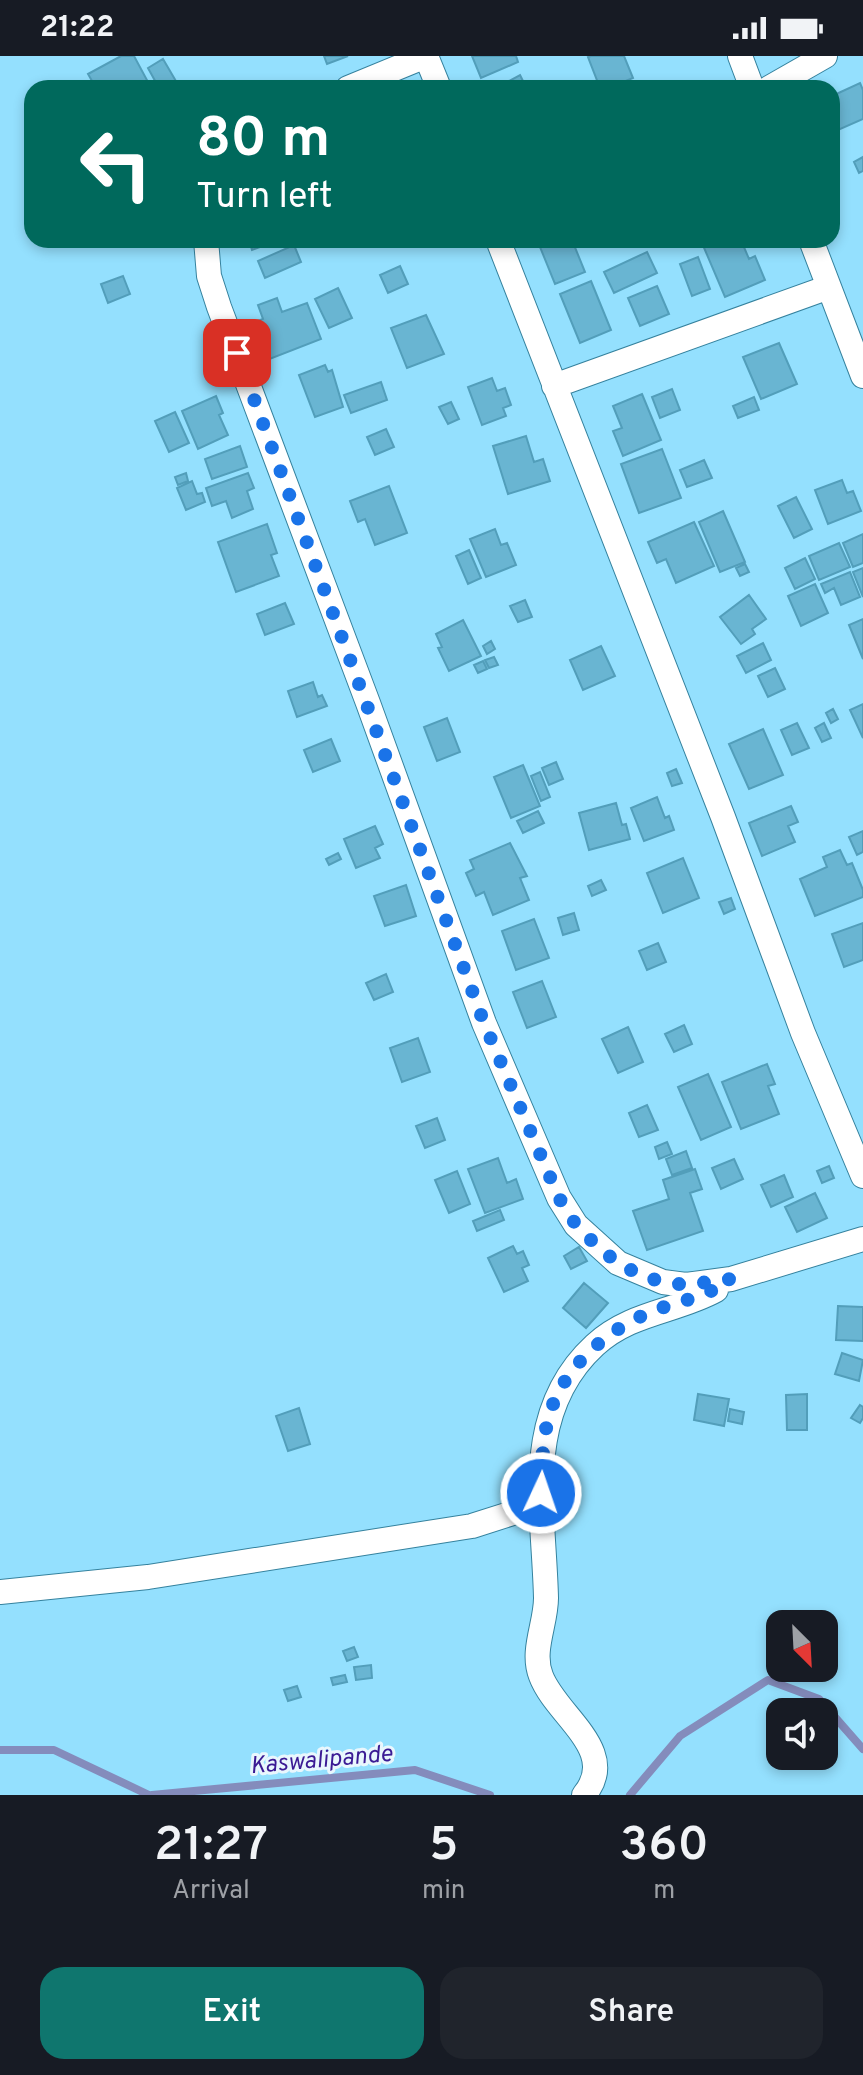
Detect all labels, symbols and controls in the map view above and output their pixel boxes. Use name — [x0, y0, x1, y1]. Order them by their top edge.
text: 21:22 — [40, 10, 114, 47]
text: 80 m — [196, 106, 330, 176]
icon: left — [64, 112, 168, 216]
text: Turn left — [196, 175, 333, 221]
pin — [203, 319, 271, 387]
icon: arrive — [215, 331, 259, 375]
position arrow — [499, 1451, 583, 1535]
north arrow — [766, 1610, 838, 1682]
map controls — [766, 1610, 838, 1770]
button: sound — [766, 1698, 838, 1770]
water label: Kaswalipande — [249, 1740, 394, 1782]
text: 21:27 — [154, 1817, 268, 1877]
text: 5 — [429, 1817, 458, 1877]
text: 360 — [619, 1817, 709, 1877]
text: Arrival — [172, 1875, 250, 1908]
text: min — [422, 1875, 465, 1908]
text: m — [653, 1875, 675, 1908]
button: Exit — [40, 1967, 424, 2059]
button: Share — [440, 1967, 823, 2059]

